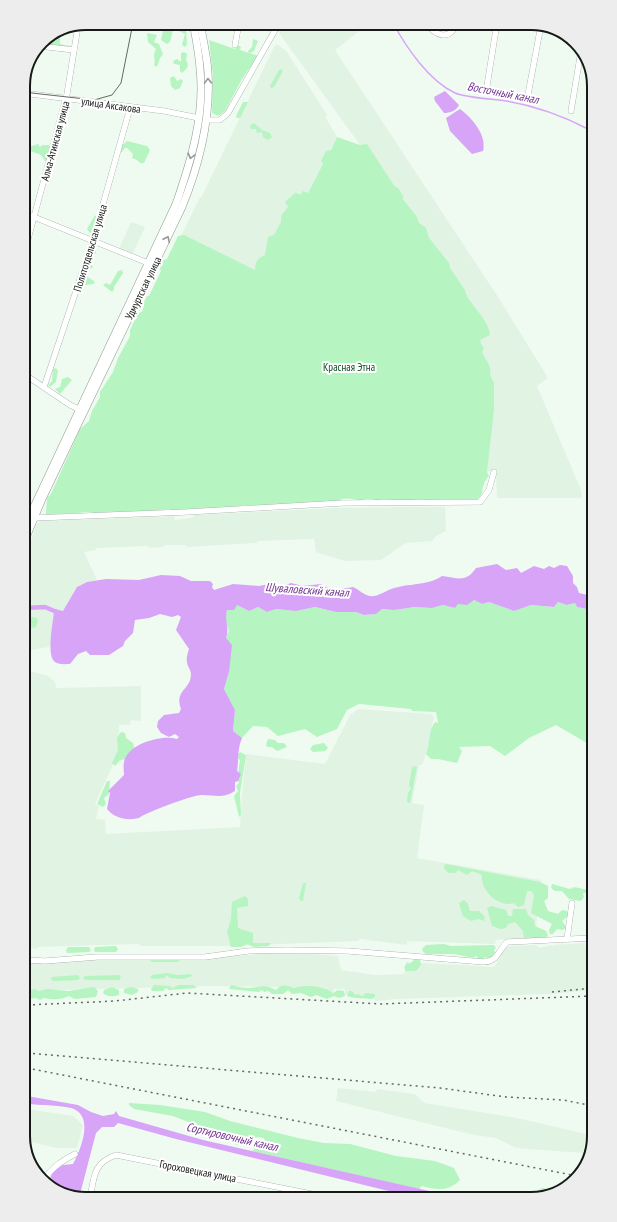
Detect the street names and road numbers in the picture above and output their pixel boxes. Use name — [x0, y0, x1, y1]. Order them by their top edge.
street label: улица Аксакова — [80, 94, 142, 116]
street label: Алма-Атинская улица — [38, 99, 72, 183]
street label: Политотдельская улица — [70, 203, 110, 293]
street label: Удмуртская улица — [122, 254, 164, 322]
street label: Гороховецкая улица — [159, 1157, 237, 1185]

